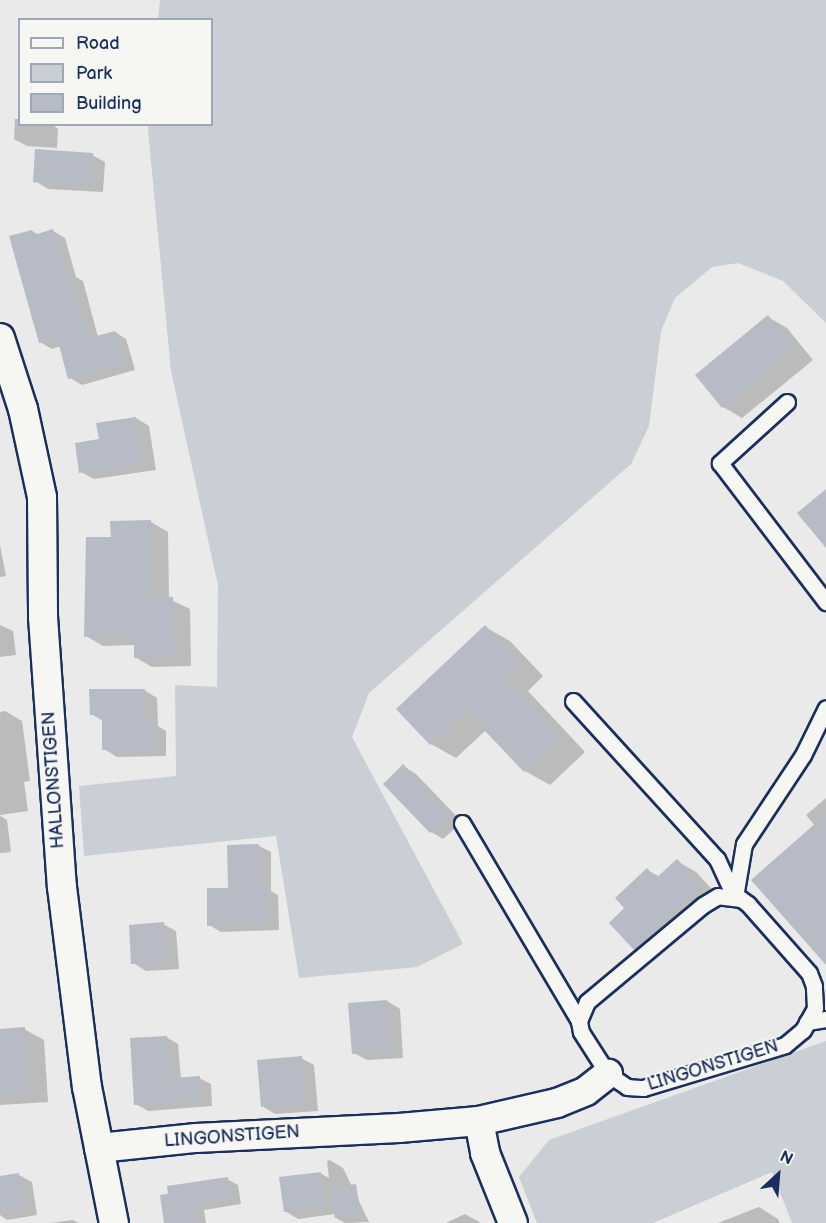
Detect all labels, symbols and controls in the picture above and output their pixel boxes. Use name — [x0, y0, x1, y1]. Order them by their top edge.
legend — [18, 18, 213, 126]
text: Road — [76, 33, 120, 54]
text: Park — [76, 63, 112, 84]
text: Building — [76, 93, 142, 114]
street label: HALLONSTIGEN — [38, 711, 70, 849]
street label: LINGONSTIGEN — [645, 1036, 781, 1096]
street label: LINGONSTIGEN — [163, 1121, 301, 1153]
north arrow — [748, 1145, 808, 1205]
text: N — [777, 1147, 796, 1170]

